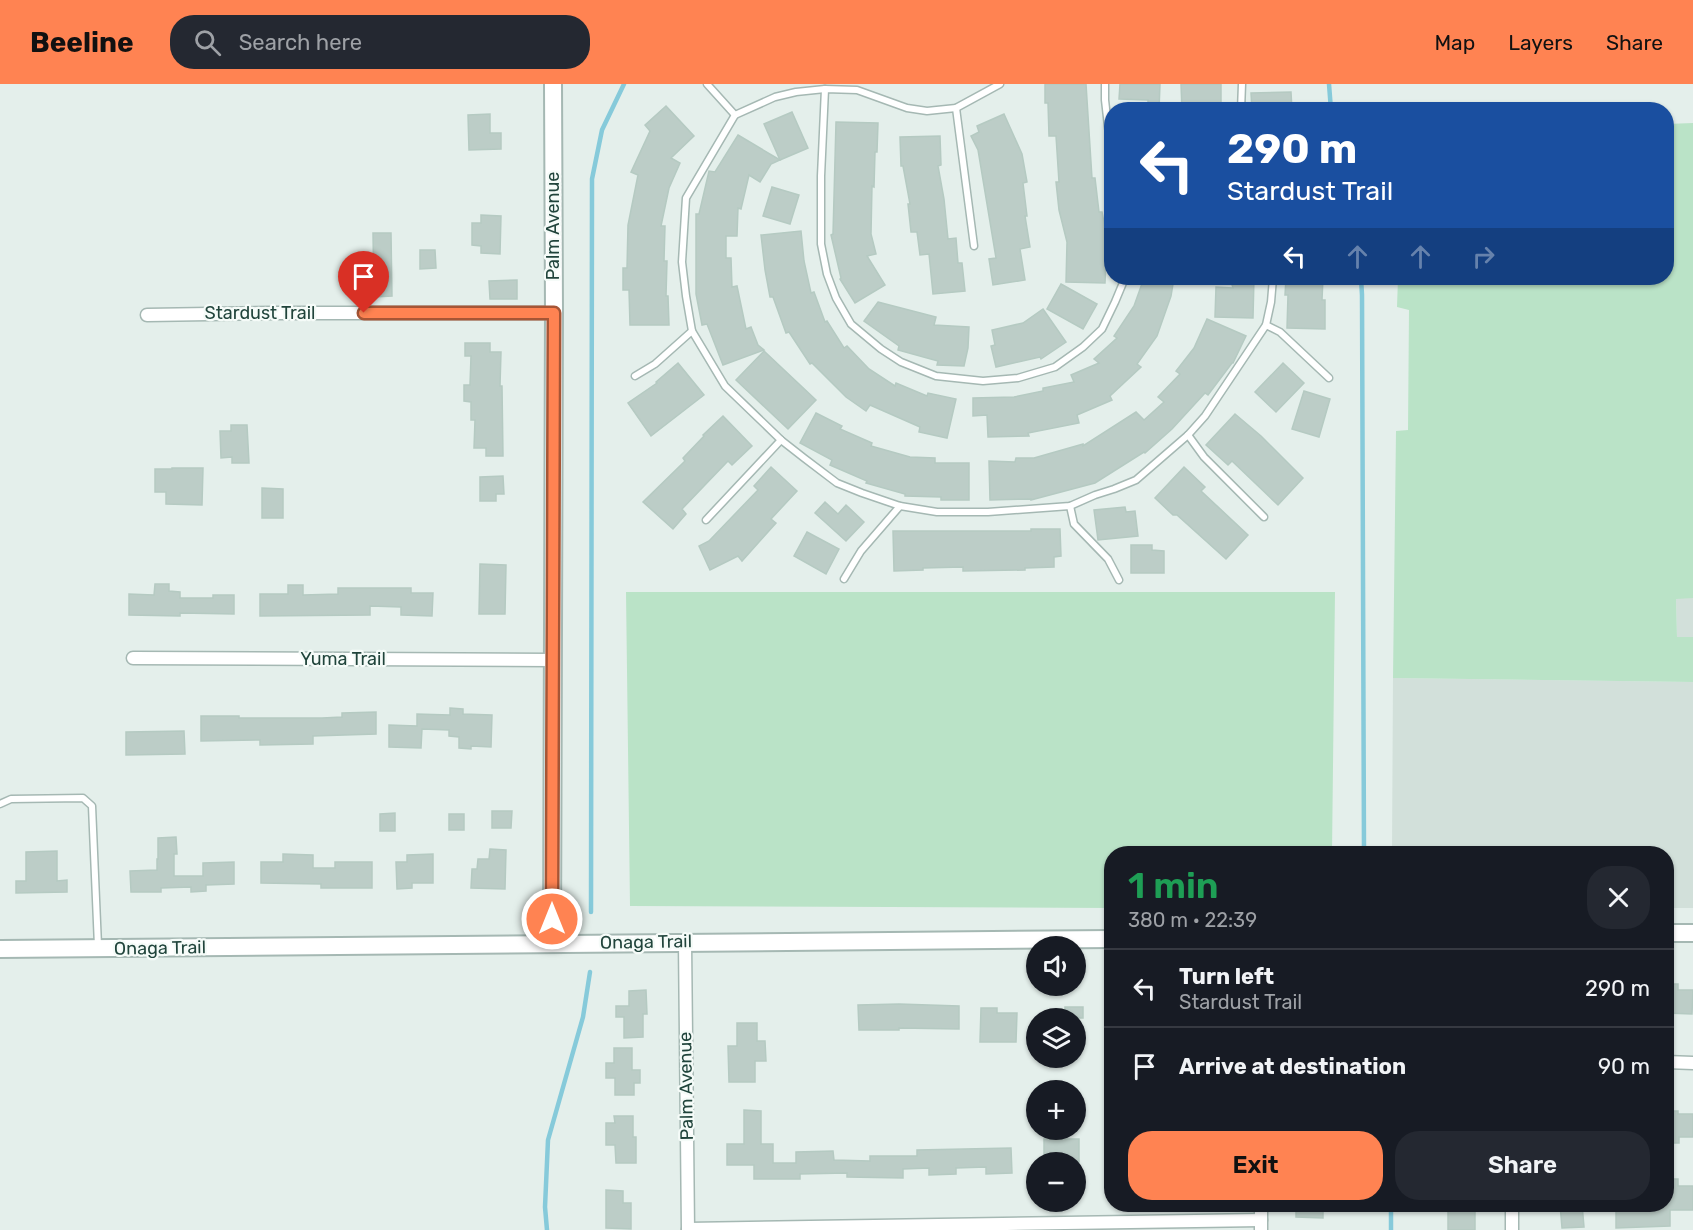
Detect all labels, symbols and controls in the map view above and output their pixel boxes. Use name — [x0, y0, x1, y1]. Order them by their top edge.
search box — [170, 15, 590, 69]
text: Beeline — [30, 26, 134, 59]
icon: search — [191, 26, 224, 59]
text: Search here — [239, 29, 362, 56]
text: Map — [1434, 30, 1475, 55]
text: Layers — [1508, 30, 1573, 55]
text: Share — [1606, 30, 1663, 55]
text: 290 m — [1227, 124, 1357, 174]
icon: left — [1128, 126, 1206, 204]
street label: Palm Avenue — [542, 172, 564, 280]
text: Stardust Trail — [1227, 175, 1393, 207]
icon: left — [1278, 240, 1311, 273]
icon: ahead — [1341, 240, 1374, 273]
icon: ahead — [1404, 240, 1437, 273]
icon: right — [1467, 240, 1500, 273]
pin — [338, 251, 389, 313]
icon: arrive — [347, 260, 380, 293]
street label: Stardust Trail — [205, 302, 315, 324]
street label: Yuma Trail — [300, 648, 386, 670]
text: 1 min — [1128, 864, 1219, 907]
button: close — [1587, 866, 1650, 929]
position arrow — [520, 887, 584, 951]
text: 380 m · 22:39 — [1128, 908, 1257, 932]
street label: Onaga Trail — [600, 930, 692, 954]
street label: Onaga Trail — [114, 936, 206, 960]
map controls — [1026, 936, 1086, 1212]
button: sound — [1026, 936, 1086, 996]
text: Turn left — [1179, 963, 1274, 990]
icon: left — [1128, 972, 1161, 1005]
text: 290 m — [1585, 975, 1650, 1002]
text: Stardust Trail — [1179, 990, 1302, 1014]
button: layers — [1026, 1008, 1086, 1068]
street label: Palm Avenue — [674, 1031, 698, 1141]
icon: arrive — [1128, 1050, 1161, 1083]
text: Arrive at destination — [1179, 1053, 1406, 1080]
text: 90 m — [1598, 1053, 1650, 1080]
button: + — [1026, 1080, 1086, 1140]
button: Exit — [1128, 1131, 1383, 1200]
button: Share — [1395, 1131, 1650, 1200]
button: − — [1026, 1152, 1086, 1212]

